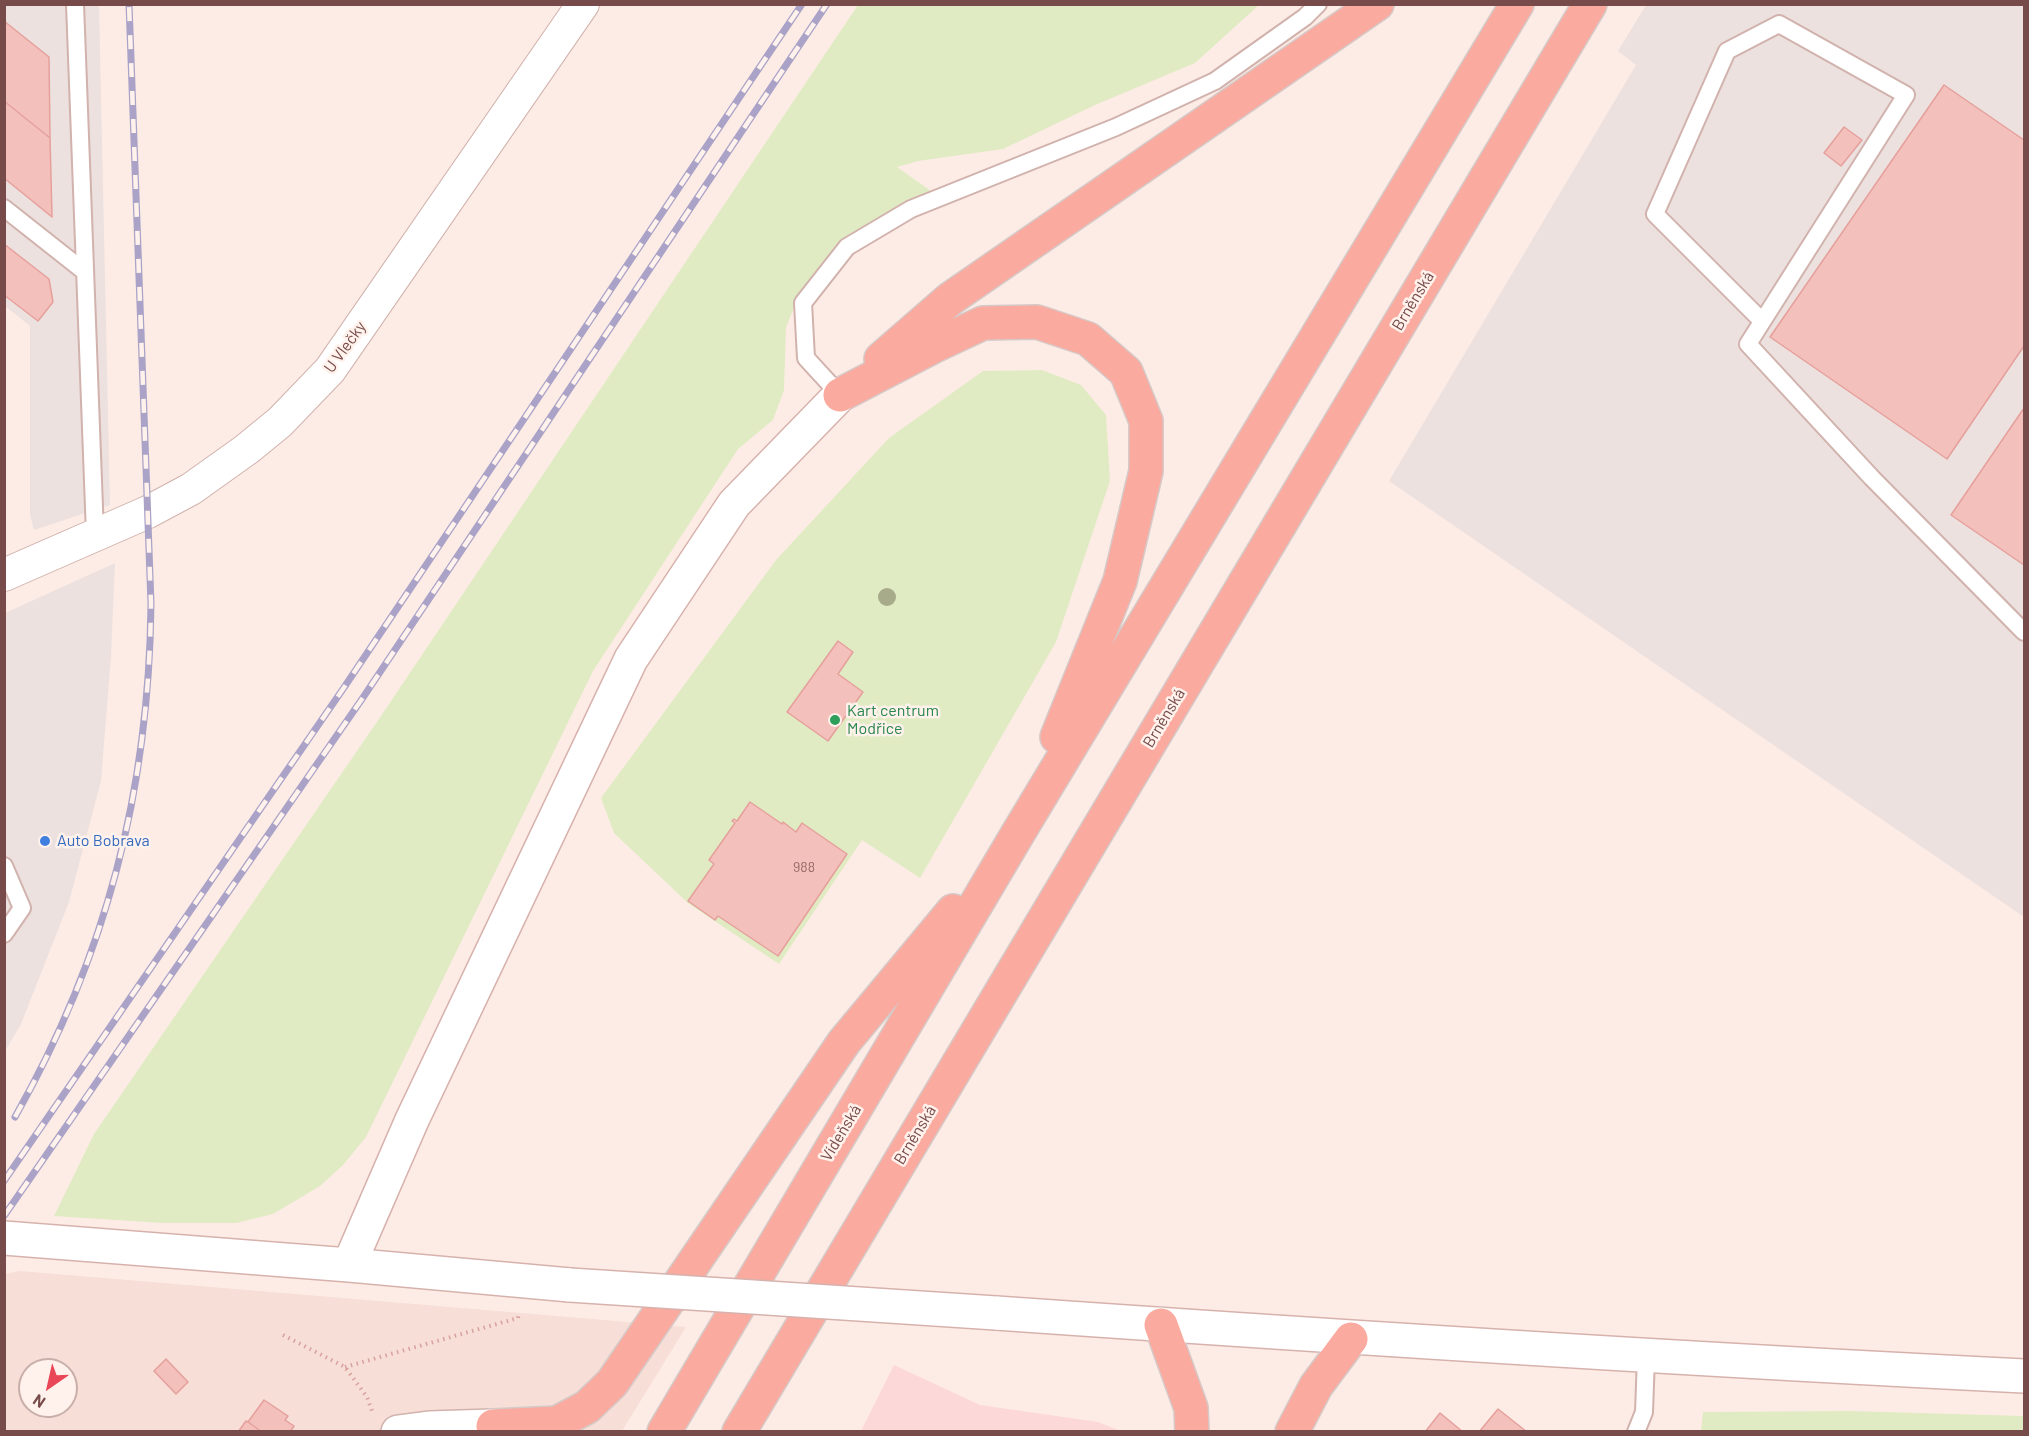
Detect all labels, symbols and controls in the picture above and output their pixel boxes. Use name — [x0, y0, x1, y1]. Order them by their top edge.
street label: Brněnská — [1388, 268, 1438, 334]
street label: U Vlečky — [320, 318, 370, 376]
street label: Brněnská — [1139, 685, 1189, 751]
place label: Kart centrum Modřice — [847, 701, 939, 739]
marker: Kart centrum Modřice — [828, 713, 842, 727]
place label: Auto Bobrava — [57, 831, 150, 851]
marker: Auto Bobrava — [38, 834, 52, 848]
house number: 988 — [793, 859, 815, 875]
street label: Vídeňská — [817, 1101, 865, 1165]
street label: Brněnská — [890, 1102, 940, 1168]
north arrow — [18, 1358, 78, 1418]
text: N — [29, 1391, 49, 1413]

